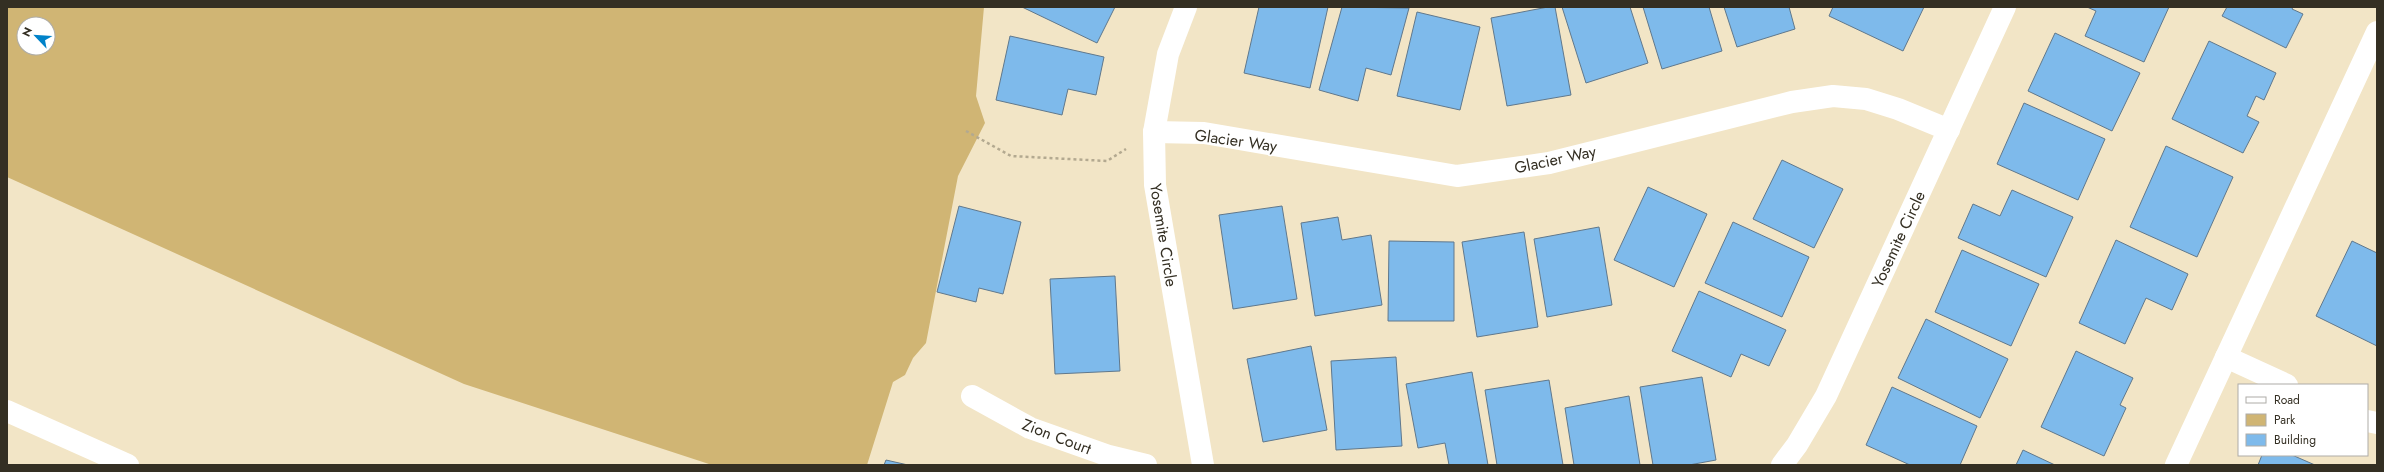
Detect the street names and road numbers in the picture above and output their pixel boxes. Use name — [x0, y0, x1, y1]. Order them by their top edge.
street label: Glacier Way — [1193, 123, 1280, 158]
street label: Glacier Way — [1512, 139, 1599, 179]
street label: Yosemite Circle — [1144, 182, 1183, 288]
street label: Yosemite Circle — [1866, 187, 1931, 291]
street label: Zion Court — [1019, 413, 1095, 460]

